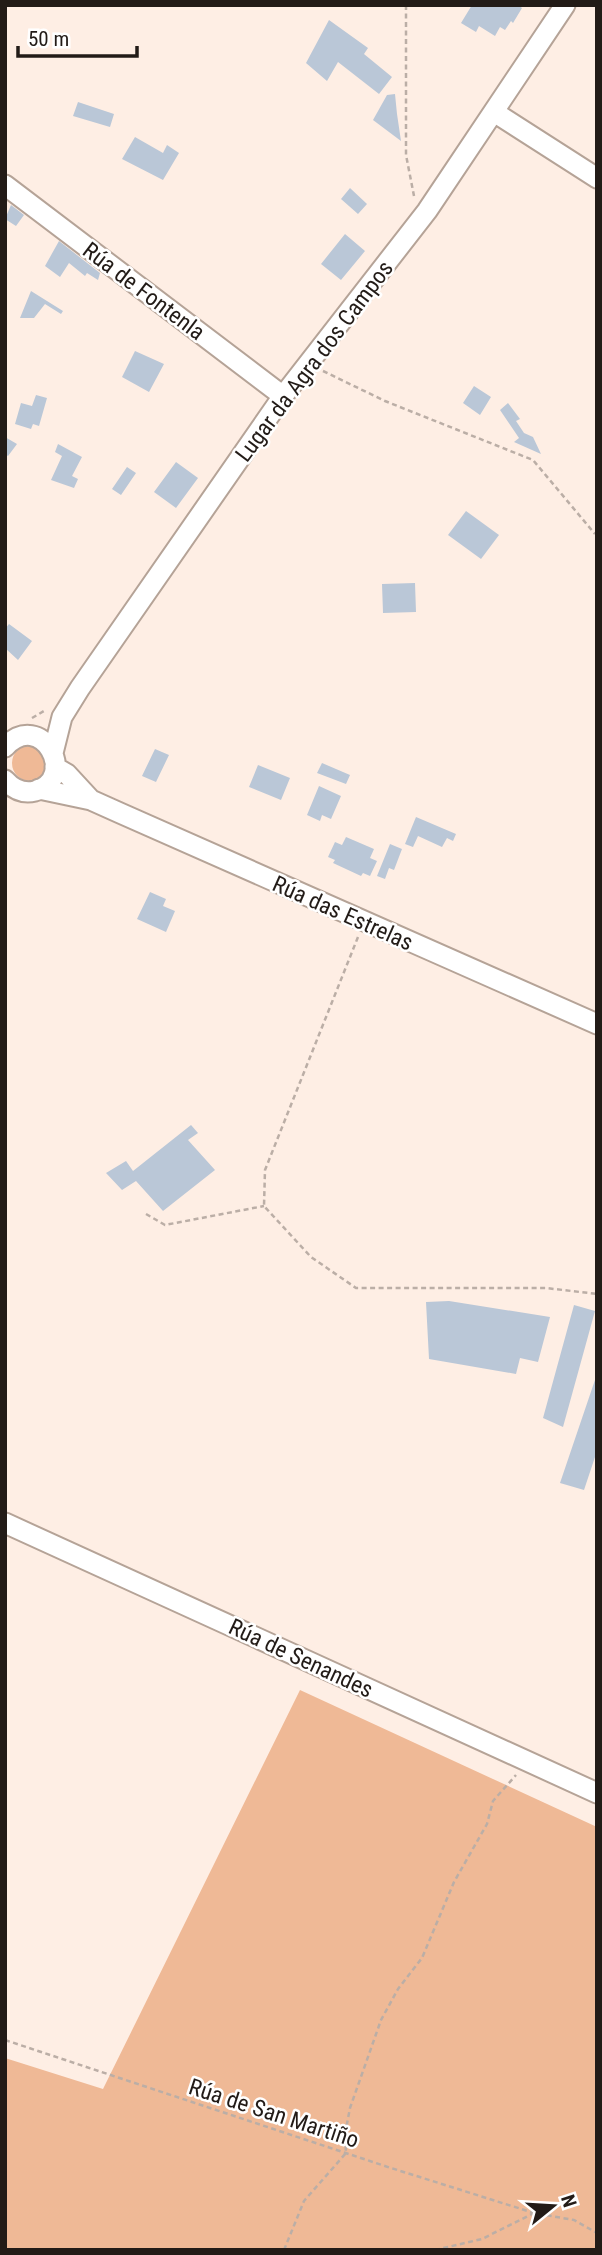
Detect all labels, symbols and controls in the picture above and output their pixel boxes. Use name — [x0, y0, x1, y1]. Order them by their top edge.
scale bar — [18, 14, 136, 58]
text: 50 m — [28, 27, 69, 51]
street label: Rúa de Fontenla — [77, 237, 210, 346]
street label: Lugar da Agra dos Campos — [230, 255, 399, 467]
street label: Rúa das Estrelas — [268, 870, 417, 956]
street label: Rúa de Senandes — [224, 1613, 377, 1704]
street label: Rúa de San Martiño — [185, 2073, 362, 2154]
north arrow — [518, 2171, 588, 2241]
text: N — [556, 2192, 581, 2210]

